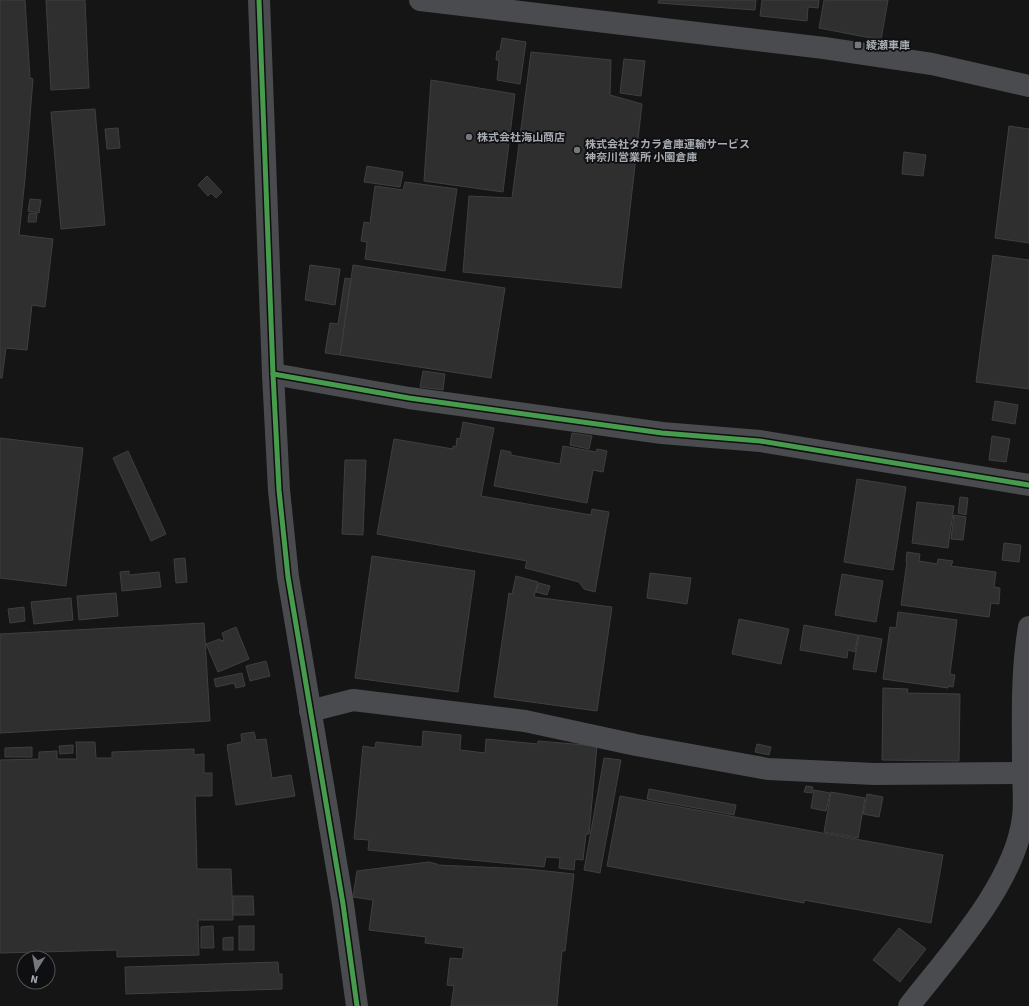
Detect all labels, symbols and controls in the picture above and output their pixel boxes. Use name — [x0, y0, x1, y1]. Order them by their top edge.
place label: 綾瀬車庫 — [866, 38, 910, 53]
marker: 綾瀬車庫 — [853, 40, 863, 50]
place label: 株式会社海山商店 — [477, 130, 565, 145]
marker: 株式会社海山商店 — [464, 132, 474, 142]
place label: 株式会社タカラ倉庫運輸サービス 神奈川営業所 小園倉庫 — [585, 137, 750, 165]
marker: 株式会社タカラ倉庫運輸サービス 神奈川営業所 小園倉庫 — [572, 145, 582, 155]
north arrow — [16, 950, 56, 990]
text: N — [29, 971, 39, 987]

